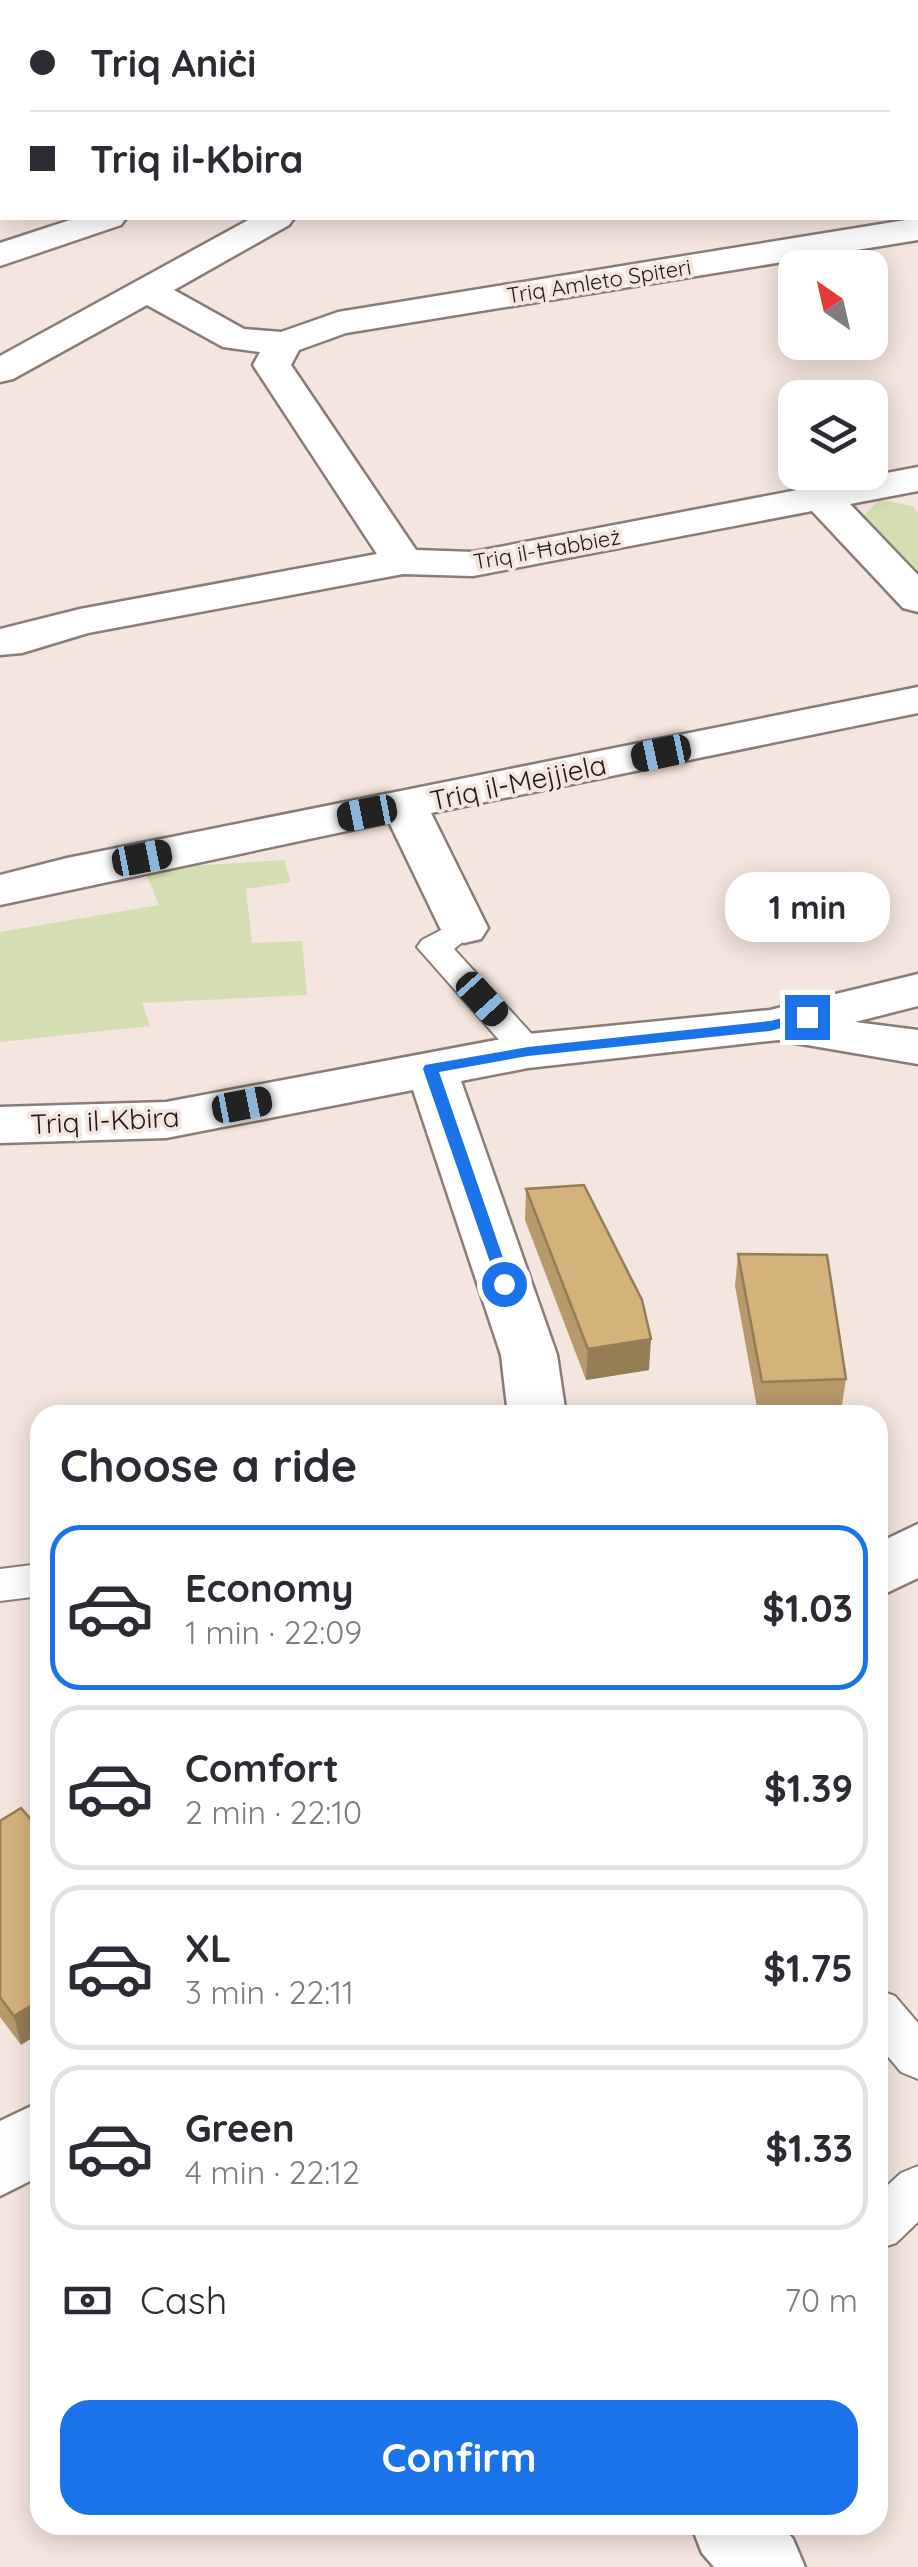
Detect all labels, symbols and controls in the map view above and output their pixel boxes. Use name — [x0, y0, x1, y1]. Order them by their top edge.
text: Triq Aniċi — [90, 39, 256, 87]
text: Triq il-Kbira — [90, 135, 303, 183]
north arrow — [778, 250, 888, 360]
map controls — [778, 250, 888, 490]
street label: Triq Amleto Spiteri — [505, 253, 693, 309]
button: layers — [778, 380, 888, 490]
street label: Triq il-Ħabbież — [471, 522, 623, 576]
car — [629, 732, 693, 774]
street label: Triq il-Mejjiela — [427, 746, 609, 818]
car — [335, 793, 399, 833]
car — [110, 838, 174, 878]
callout: 1 min — [724, 872, 890, 942]
text: 1 min — [769, 887, 846, 927]
car — [451, 967, 513, 1031]
route end — [785, 995, 830, 1040]
car — [210, 1085, 274, 1125]
street label: Triq il-Kbira — [30, 1099, 180, 1141]
route start — [482, 1262, 527, 1307]
text: Choose a ride — [60, 1437, 357, 1493]
icon: car — [65, 1563, 155, 1653]
text: Economy — [185, 1564, 354, 1612]
text: $1.03 — [762, 1584, 853, 1632]
text: 1 min · 22:09 — [185, 1612, 362, 1652]
icon: car — [65, 1743, 155, 1833]
text: Comfort — [185, 1744, 339, 1792]
text: $1.39 — [764, 1764, 853, 1812]
text: 2 min · 22:10 — [185, 1792, 362, 1832]
icon: car — [65, 1923, 155, 2013]
text: XL — [185, 1924, 231, 1972]
text: $1.75 — [763, 1944, 853, 1992]
text: 3 min · 22:11 — [185, 1972, 354, 2012]
icon: car — [65, 2103, 155, 2193]
text: Green — [185, 2104, 295, 2152]
text: $1.33 — [765, 2124, 853, 2172]
text: 4 min · 22:12 — [185, 2152, 360, 2192]
icon: cash — [60, 2273, 115, 2328]
text: Cash — [140, 2276, 227, 2324]
text: 70 m — [785, 2280, 858, 2320]
button: Confirm — [60, 2400, 858, 2515]

